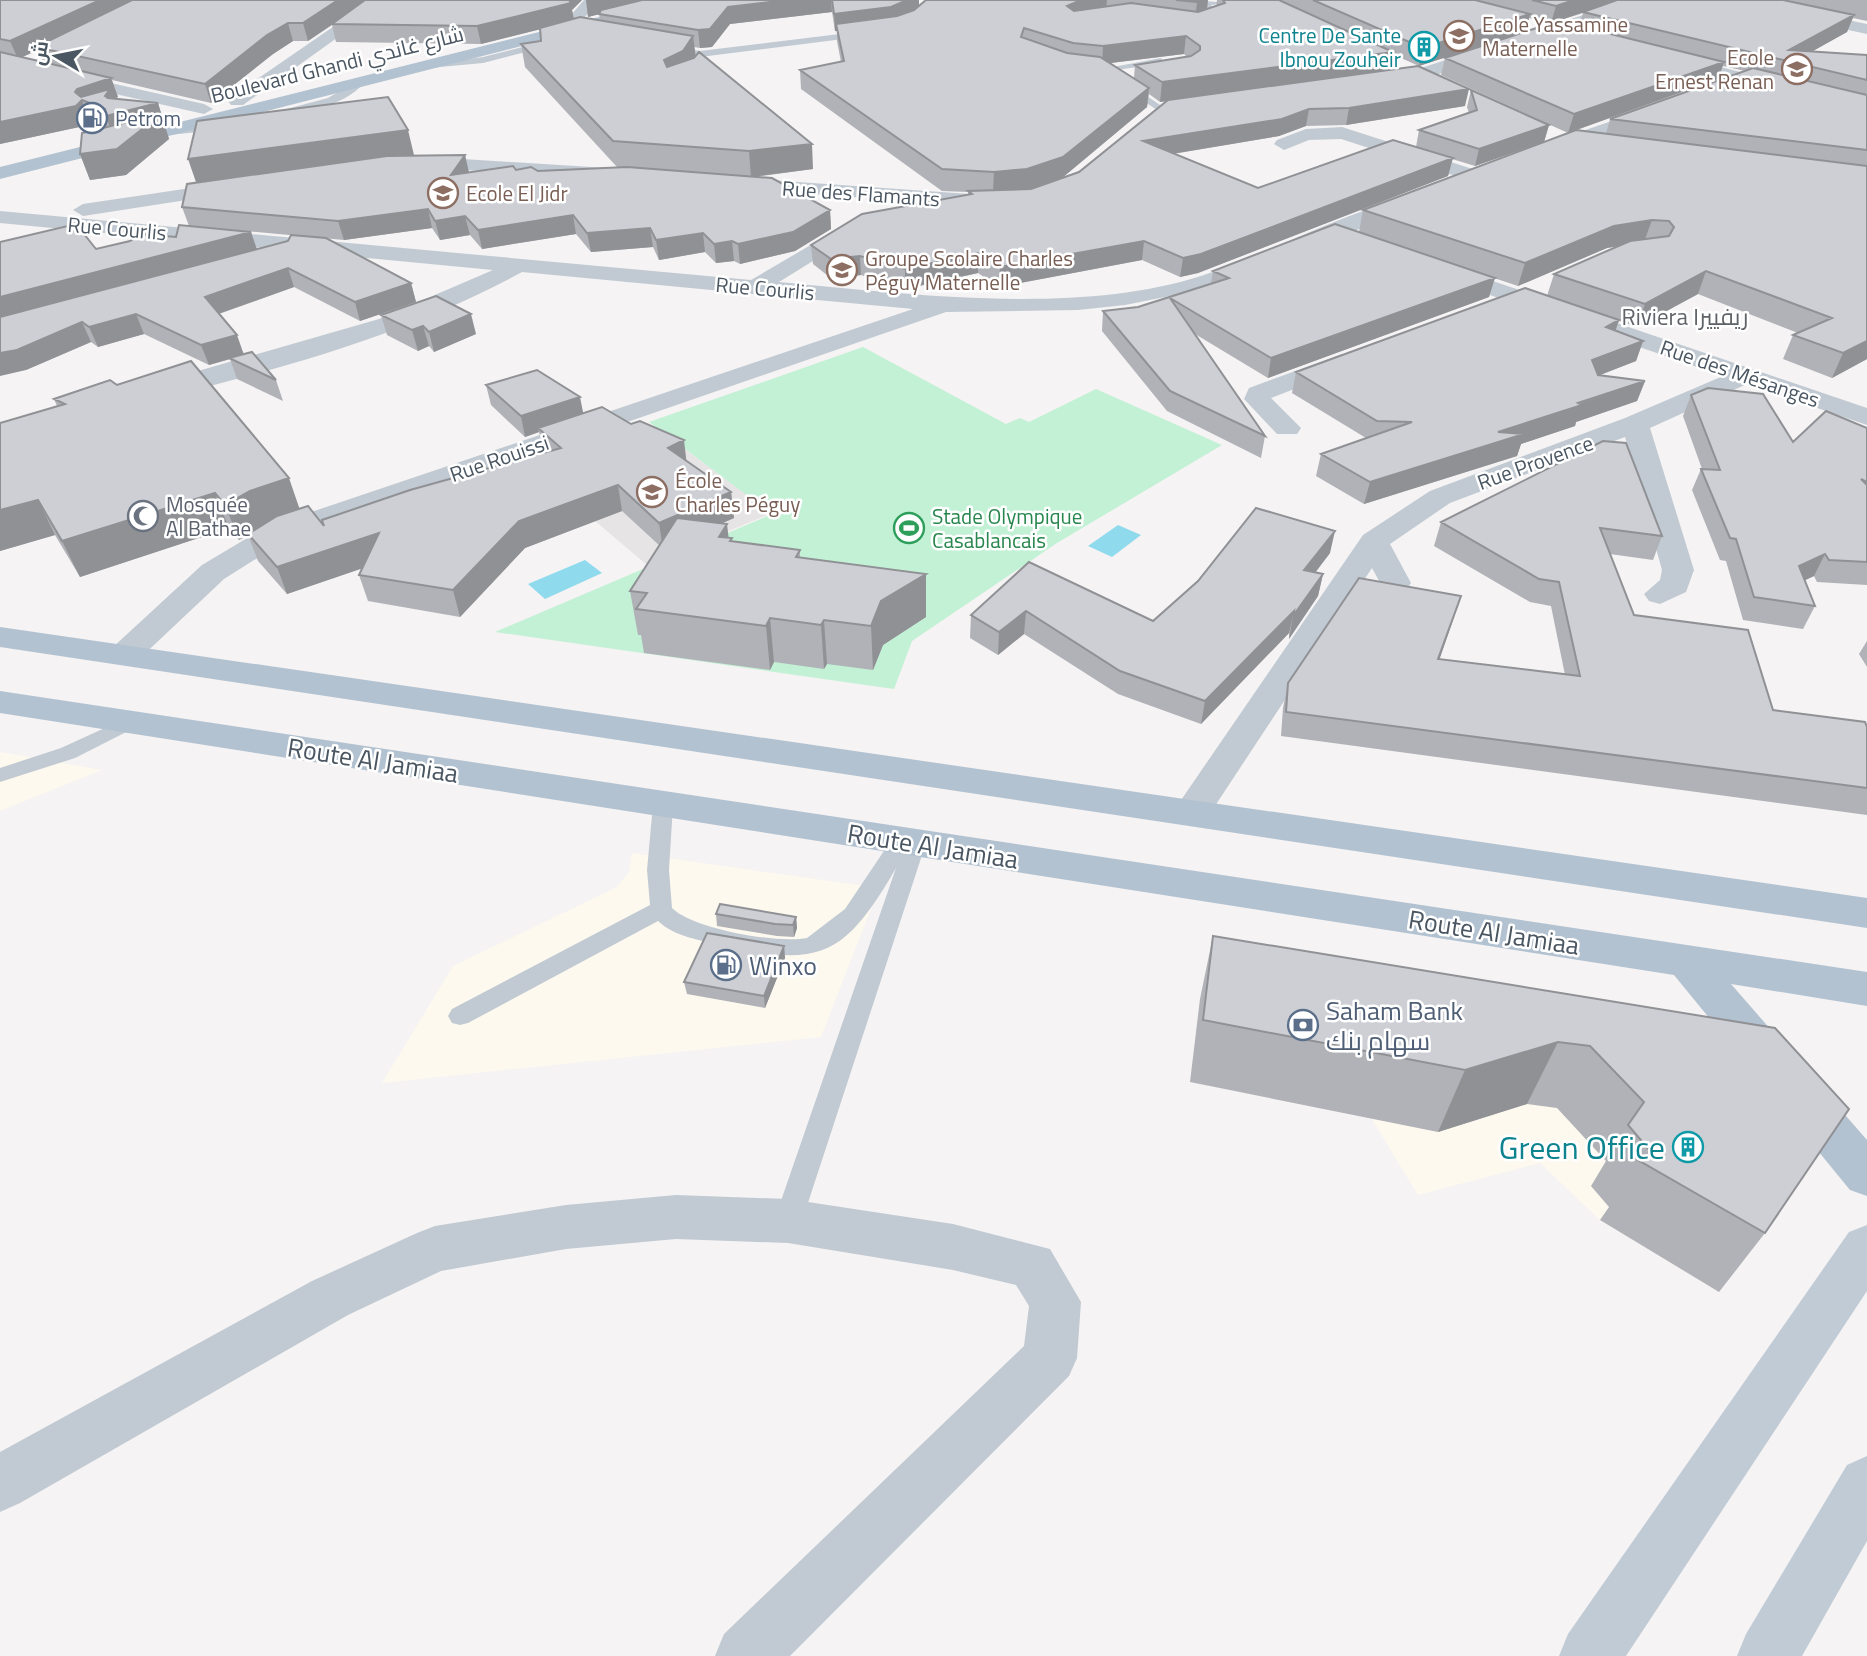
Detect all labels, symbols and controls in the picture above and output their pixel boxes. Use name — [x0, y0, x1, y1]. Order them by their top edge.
place label: Ecole Yassamine Maternelle — [1482, 8, 1628, 64]
street label: Boulevard Ghandi شارع غاندي — [207, 17, 467, 112]
place label: Centre De Sante Ibnou Zouheir — [1258, 19, 1401, 75]
school or university icon: Ecole Yassamine Maternelle — [1442, 19, 1476, 53]
north arrow — [21, 21, 91, 91]
building icon: Centre De Sante Ibnou Zouheir — [1407, 30, 1441, 64]
text: ش — [22, 38, 55, 67]
place label: Ecole Ernest Renan — [1655, 41, 1774, 97]
school or university icon: Ecole Ernest Renan — [1780, 52, 1814, 86]
fuel station icon: Petrom — [75, 101, 109, 135]
place label: Petrom — [115, 102, 181, 134]
street label: Rue des Flamants — [781, 172, 941, 214]
school or university icon: Ecole El Jidr — [426, 176, 460, 210]
place label: Ecole El Jidr — [466, 177, 568, 209]
street label: Rue Courlis — [66, 208, 168, 248]
place label: Groupe Scolaire Charles Péguy Maternelle — [865, 242, 1073, 298]
school or university icon: Groupe Scolaire Charles Péguy Maternelle — [825, 253, 859, 287]
street label: Rue Courlis — [714, 268, 816, 308]
district label: Riviera ريفييرا — [1622, 299, 1748, 334]
street label: Rue des Mésanges — [1656, 331, 1824, 415]
street label: Rue Rouissi — [445, 426, 553, 490]
street label: Rue Provence — [1473, 426, 1597, 498]
place label: École Charles Péguy — [675, 464, 800, 520]
school or university icon: École Charles Péguy — [635, 475, 669, 509]
place label: Mosquée Al Bathae — [166, 488, 251, 544]
mosque icon: Mosquée Al Bathae — [126, 499, 160, 533]
place label: Stade Olympique Casablancais — [932, 500, 1082, 556]
sports icon: Stade Olympique Casablancais — [892, 511, 926, 545]
street label: Route Al Jamiaa — [285, 727, 461, 793]
street label: Route Al Jamiaa — [845, 813, 1021, 879]
street label: Route Al Jamiaa — [1406, 899, 1582, 965]
place label: Winxo — [749, 946, 817, 985]
fuel station icon: Winxo — [709, 948, 743, 982]
place label: Saham Bank سهام بنك — [1326, 991, 1463, 1060]
bank icon: Saham Bank سهام بنك — [1286, 1008, 1320, 1042]
place label: Green Office — [1499, 1123, 1665, 1171]
building icon: Green Office — [1671, 1130, 1705, 1164]

